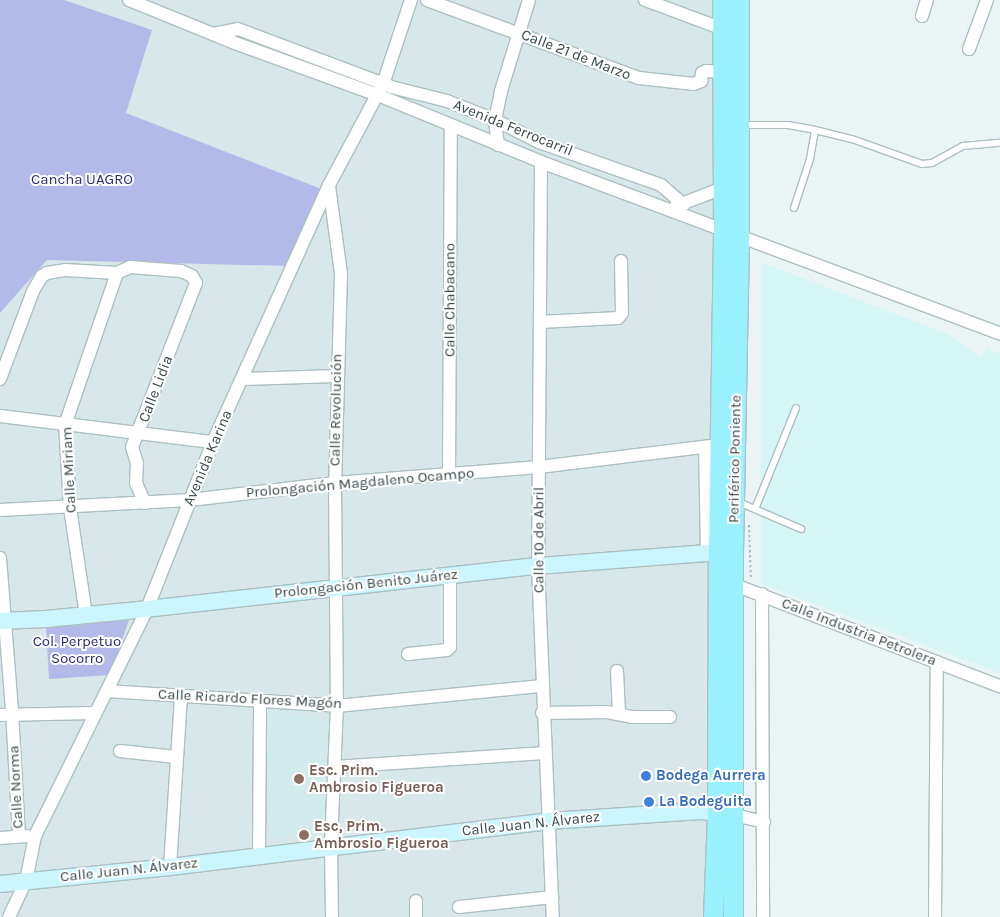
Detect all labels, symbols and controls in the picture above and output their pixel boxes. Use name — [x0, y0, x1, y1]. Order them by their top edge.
street label: Calle 21 de Marzo — [519, 26, 633, 84]
street label: Avenida Ferrocarril — [451, 96, 575, 160]
park label: Cancha UAGRO — [31, 171, 133, 189]
street label: Calle Chabacano — [441, 243, 459, 357]
street label: Calle Lidia — [135, 353, 177, 425]
street label: Calle Revolución — [326, 354, 346, 466]
street label: Periférico Poniente — [725, 395, 745, 523]
street label: Avenida Karina — [180, 407, 236, 509]
street label: Calle Miriam — [58, 426, 80, 514]
street label: Prolongación Magdaleno Ocampo — [245, 464, 475, 502]
street label: Calle 10 de Abril — [530, 487, 548, 593]
street label: Prolongación Benito Juárez — [273, 565, 459, 603]
street label: Calle Industria Petrolera — [779, 594, 939, 670]
park label: Col. Perpetuo Socorro — [33, 632, 121, 667]
street label: Calle Ricardo Flores Magón — [157, 685, 343, 713]
street label: Calle Norma — [5, 745, 27, 829]
place label: Esc. Prim. Ambrosio Figueroa — [309, 761, 444, 796]
place label: Bodega Aurrera — [656, 767, 766, 785]
marker: Bodega Aurrera — [640, 770, 652, 782]
marker: Esc. Prim. Ambrosio Figueroa — [293, 773, 305, 785]
place label: La Bodeguita — [659, 793, 752, 811]
marker: La Bodeguita — [643, 796, 655, 808]
street label: Calle Juan N. Álvarez — [461, 808, 601, 840]
place label: Esc, Prim. Ambrosio Figueroa — [314, 817, 449, 852]
marker: Esc, Prim. Ambrosio Figueroa — [298, 829, 310, 841]
street label: Calle Juan N. Álvarez — [59, 854, 199, 886]

